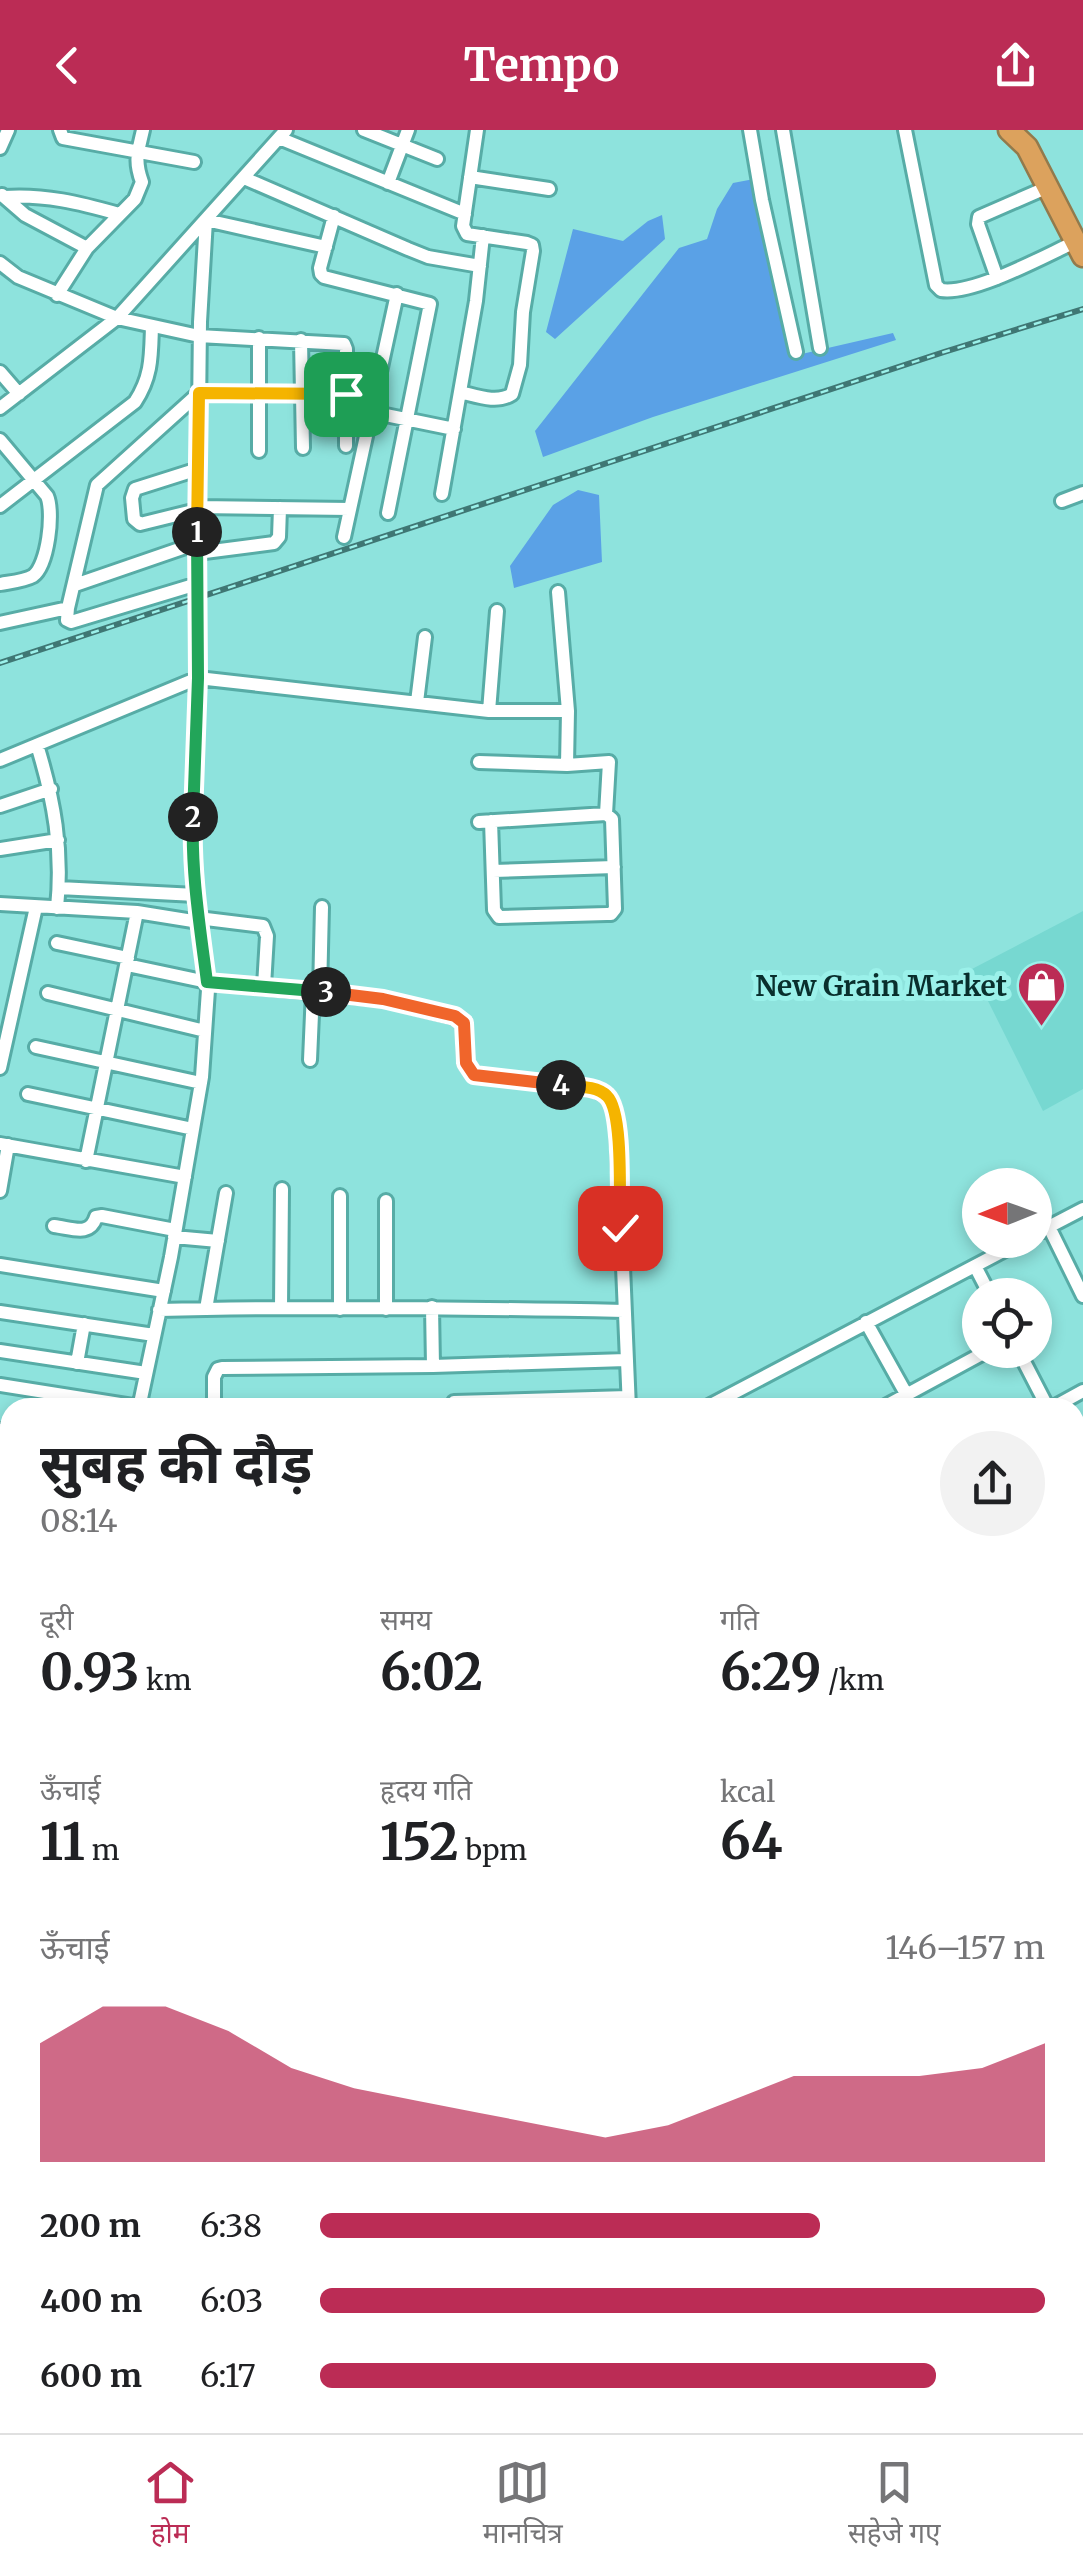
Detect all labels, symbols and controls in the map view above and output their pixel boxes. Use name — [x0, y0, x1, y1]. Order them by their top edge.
text: Tempo — [464, 37, 619, 93]
icon: back — [40, 38, 95, 93]
icon: share — [988, 38, 1043, 93]
pin — [304, 352, 389, 437]
icon: arrive — [319, 367, 374, 422]
pin: 1 — [172, 507, 222, 557]
text: 1 — [191, 514, 203, 550]
pin: 2 — [168, 792, 218, 842]
text: 2 — [185, 799, 201, 835]
shop icon: New Grain Market — [1016, 960, 1068, 1028]
pin: 3 — [301, 967, 351, 1017]
place label: New Grain Market — [755, 968, 1007, 1004]
text: 3 — [318, 974, 334, 1010]
pin: 4 — [536, 1060, 586, 1110]
text: 4 — [552, 1067, 570, 1103]
north arrow — [962, 1168, 1052, 1258]
map controls — [962, 1168, 1052, 1368]
pin — [578, 1186, 663, 1271]
icon: check — [593, 1201, 648, 1256]
button: locate — [962, 1278, 1052, 1368]
text: सुबह की दौड़ — [40, 1429, 312, 1498]
button: share — [940, 1431, 1045, 1536]
text: 08:14 — [40, 1501, 118, 1541]
text: दूरी — [40, 1602, 74, 1638]
text: समय — [380, 1602, 432, 1638]
text: गति — [720, 1602, 759, 1638]
text: 0.93 — [40, 1641, 139, 1704]
text: 6:02 — [380, 1641, 483, 1704]
text: 6:29 — [720, 1641, 821, 1704]
text: km — [139, 1662, 192, 1698]
text: /km — [821, 1662, 884, 1698]
text: ऊँचाई — [40, 1772, 101, 1808]
text: हृदय गति — [380, 1772, 472, 1808]
text: kcal — [720, 1774, 775, 1810]
text: 64 — [720, 1810, 783, 1873]
text: 11 — [40, 1811, 85, 1874]
text: 152 — [380, 1811, 459, 1874]
text: m — [85, 1832, 119, 1868]
text: bpm — [459, 1832, 527, 1868]
text: ऊँचाई — [40, 1928, 109, 1968]
text: 146–157 m — [885, 1928, 1045, 1968]
text: 200 m — [40, 2206, 141, 2246]
text: 6:38 — [200, 2206, 262, 2246]
text: 400 m — [40, 2281, 142, 2321]
text: 6:03 — [200, 2281, 263, 2321]
text: 600 m — [40, 2356, 142, 2396]
text: 6:17 — [200, 2356, 256, 2396]
tab: होम — [143, 2455, 198, 2554]
tab: मानचित्र — [483, 2455, 563, 2554]
tab: सहेजे गए — [848, 2455, 940, 2554]

